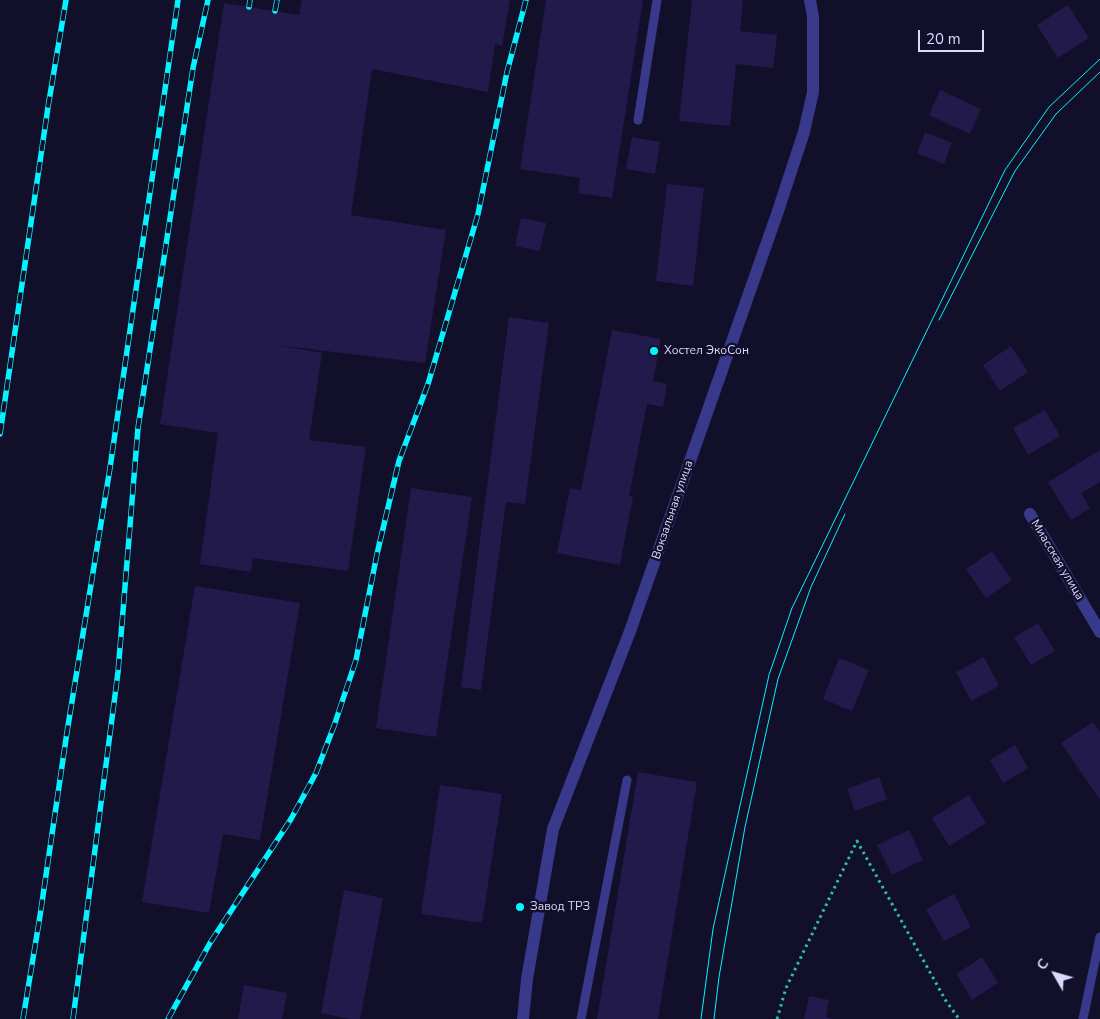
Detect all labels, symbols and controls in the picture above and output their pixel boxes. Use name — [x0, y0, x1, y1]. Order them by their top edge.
scale bar — [920, 20, 986, 52]
text: 20 m — [926, 29, 961, 49]
place label: Хостел ЭкоСон — [664, 344, 749, 358]
marker: Хостел ЭкоСон — [648, 345, 660, 357]
street label: Вокзальная улица — [649, 459, 697, 561]
street label: Миасская улица — [1027, 517, 1087, 603]
place label: Завод ТРЗ — [530, 900, 590, 914]
marker: Завод ТРЗ — [514, 901, 526, 913]
north arrow — [1030, 949, 1080, 999]
text: С — [1032, 955, 1053, 974]

